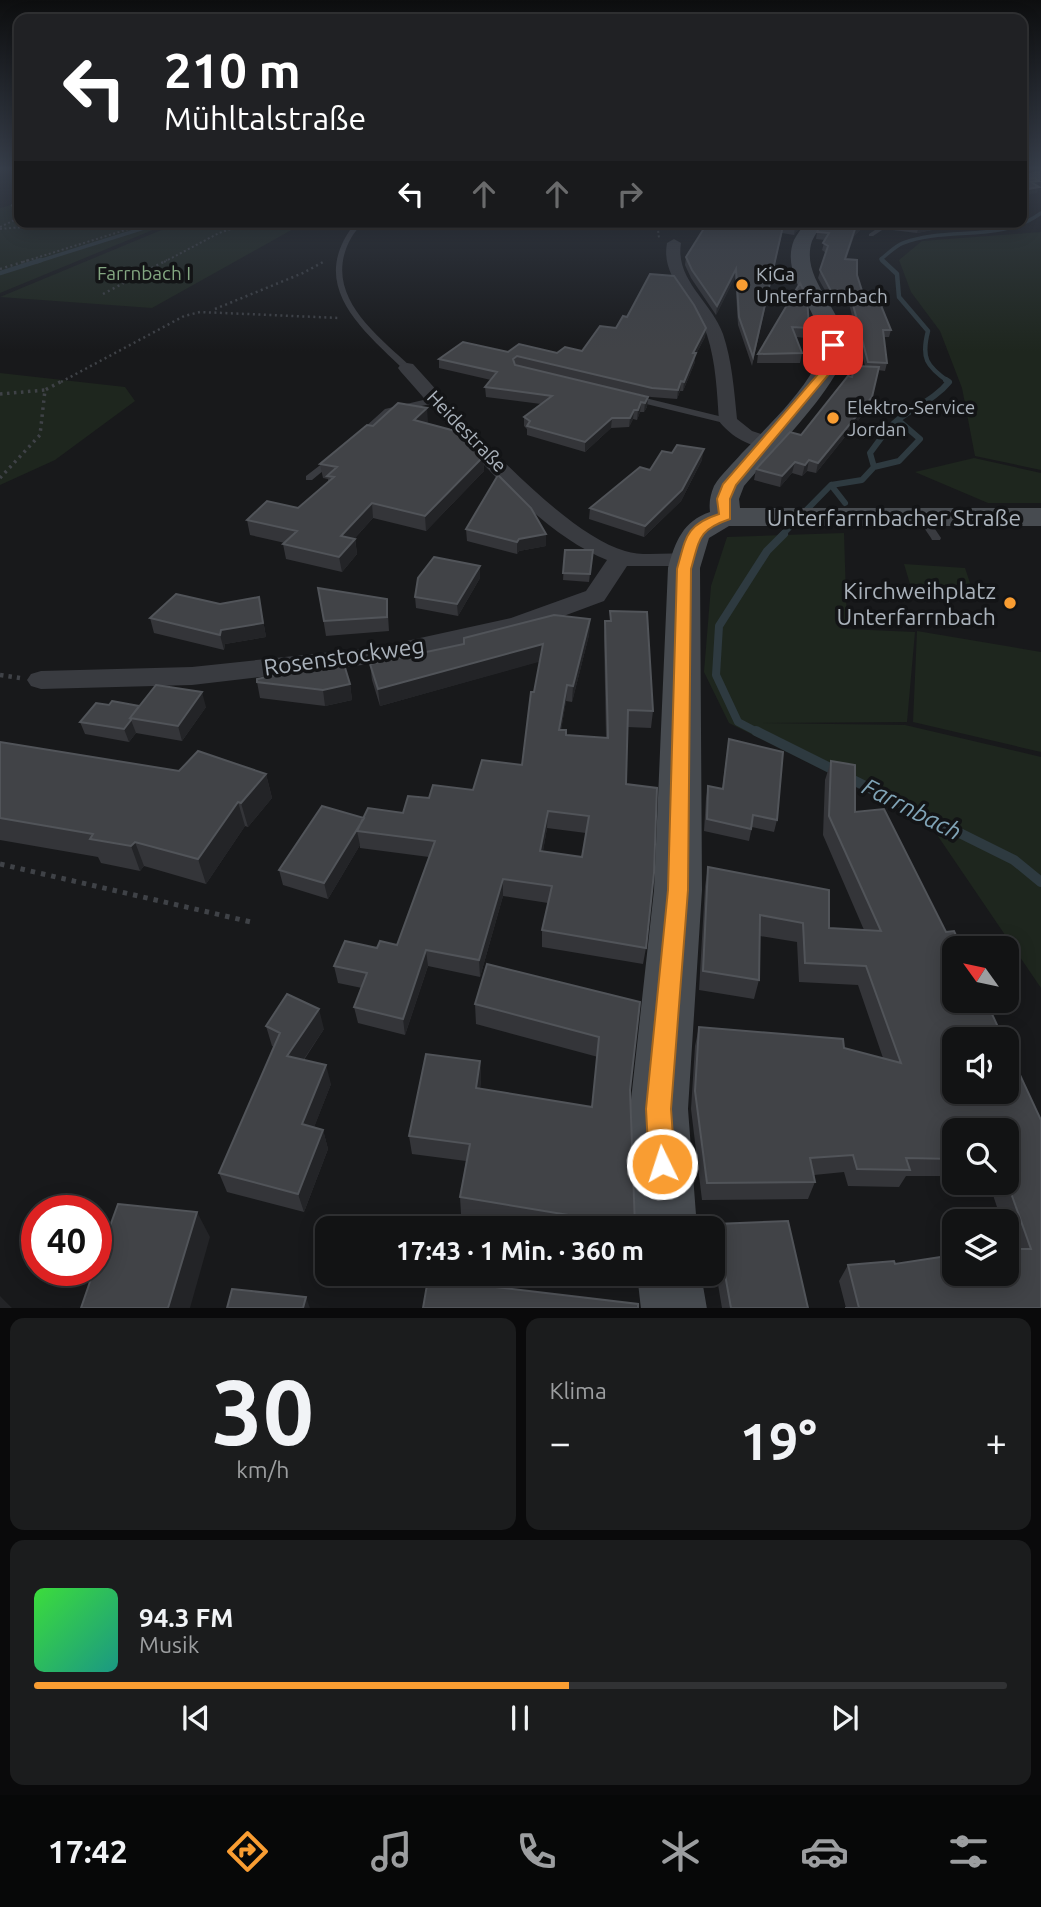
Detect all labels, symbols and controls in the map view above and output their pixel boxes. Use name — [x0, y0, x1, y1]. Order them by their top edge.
icon: left — [49, 42, 140, 133]
text: 210 m — [164, 42, 301, 97]
text: Mühltalstraße — [164, 100, 366, 136]
icon: left — [392, 175, 430, 213]
icon: ahead — [465, 175, 503, 213]
icon: ahead — [538, 175, 576, 213]
icon: right — [611, 175, 649, 213]
park label: Farrnbach I — [97, 262, 191, 284]
place label: KiGa Unterfarrnbach — [756, 263, 888, 307]
marker: KiGa Unterfarrnbach — [734, 277, 750, 293]
pin — [803, 315, 863, 375]
icon: arrive — [814, 326, 852, 364]
street label: Heidestraße — [423, 386, 511, 476]
place label: Elektro-Service Jordan — [847, 396, 975, 440]
marker: Elektro-Service Jordan — [825, 410, 841, 426]
street label: Unterfarrnbacher Straße — [767, 505, 1021, 530]
place label: Kirchweihplatz Unterfarrnbach — [837, 578, 996, 629]
marker: Kirchweihplatz Unterfarrnbach — [1002, 595, 1018, 611]
street label: Rosenstockweg — [262, 632, 426, 680]
water label: Farrnbach — [858, 773, 966, 845]
north arrow — [942, 936, 1018, 1013]
map controls — [942, 936, 1019, 1286]
button: sound — [942, 1027, 1019, 1104]
button: search — [942, 1118, 1019, 1195]
position arrow — [625, 1127, 699, 1201]
speed limit sign: 40 — [21, 1195, 112, 1286]
button: layers — [942, 1209, 1019, 1286]
text: 17:43 · 1 Min. · 360 m — [396, 1236, 644, 1265]
text: 30 — [211, 1360, 314, 1462]
text: Klima — [550, 1378, 607, 1403]
text: 19° — [740, 1412, 817, 1470]
text: − — [550, 1421, 571, 1463]
text: + — [986, 1421, 1007, 1463]
text: km/h — [236, 1457, 289, 1482]
text: 94.3 FM — [139, 1603, 233, 1632]
text: Musik — [139, 1632, 199, 1657]
icon: previous — [177, 1699, 215, 1737]
icon: pause — [501, 1699, 539, 1737]
icon: next — [826, 1699, 864, 1737]
icon: directions — [223, 1827, 272, 1876]
icon: music — [367, 1827, 416, 1876]
icon: phone — [512, 1827, 561, 1876]
icon: climate — [656, 1827, 705, 1876]
icon: car — [800, 1827, 849, 1876]
icon: filters — [944, 1827, 993, 1876]
text: 17:42 — [48, 1833, 128, 1869]

